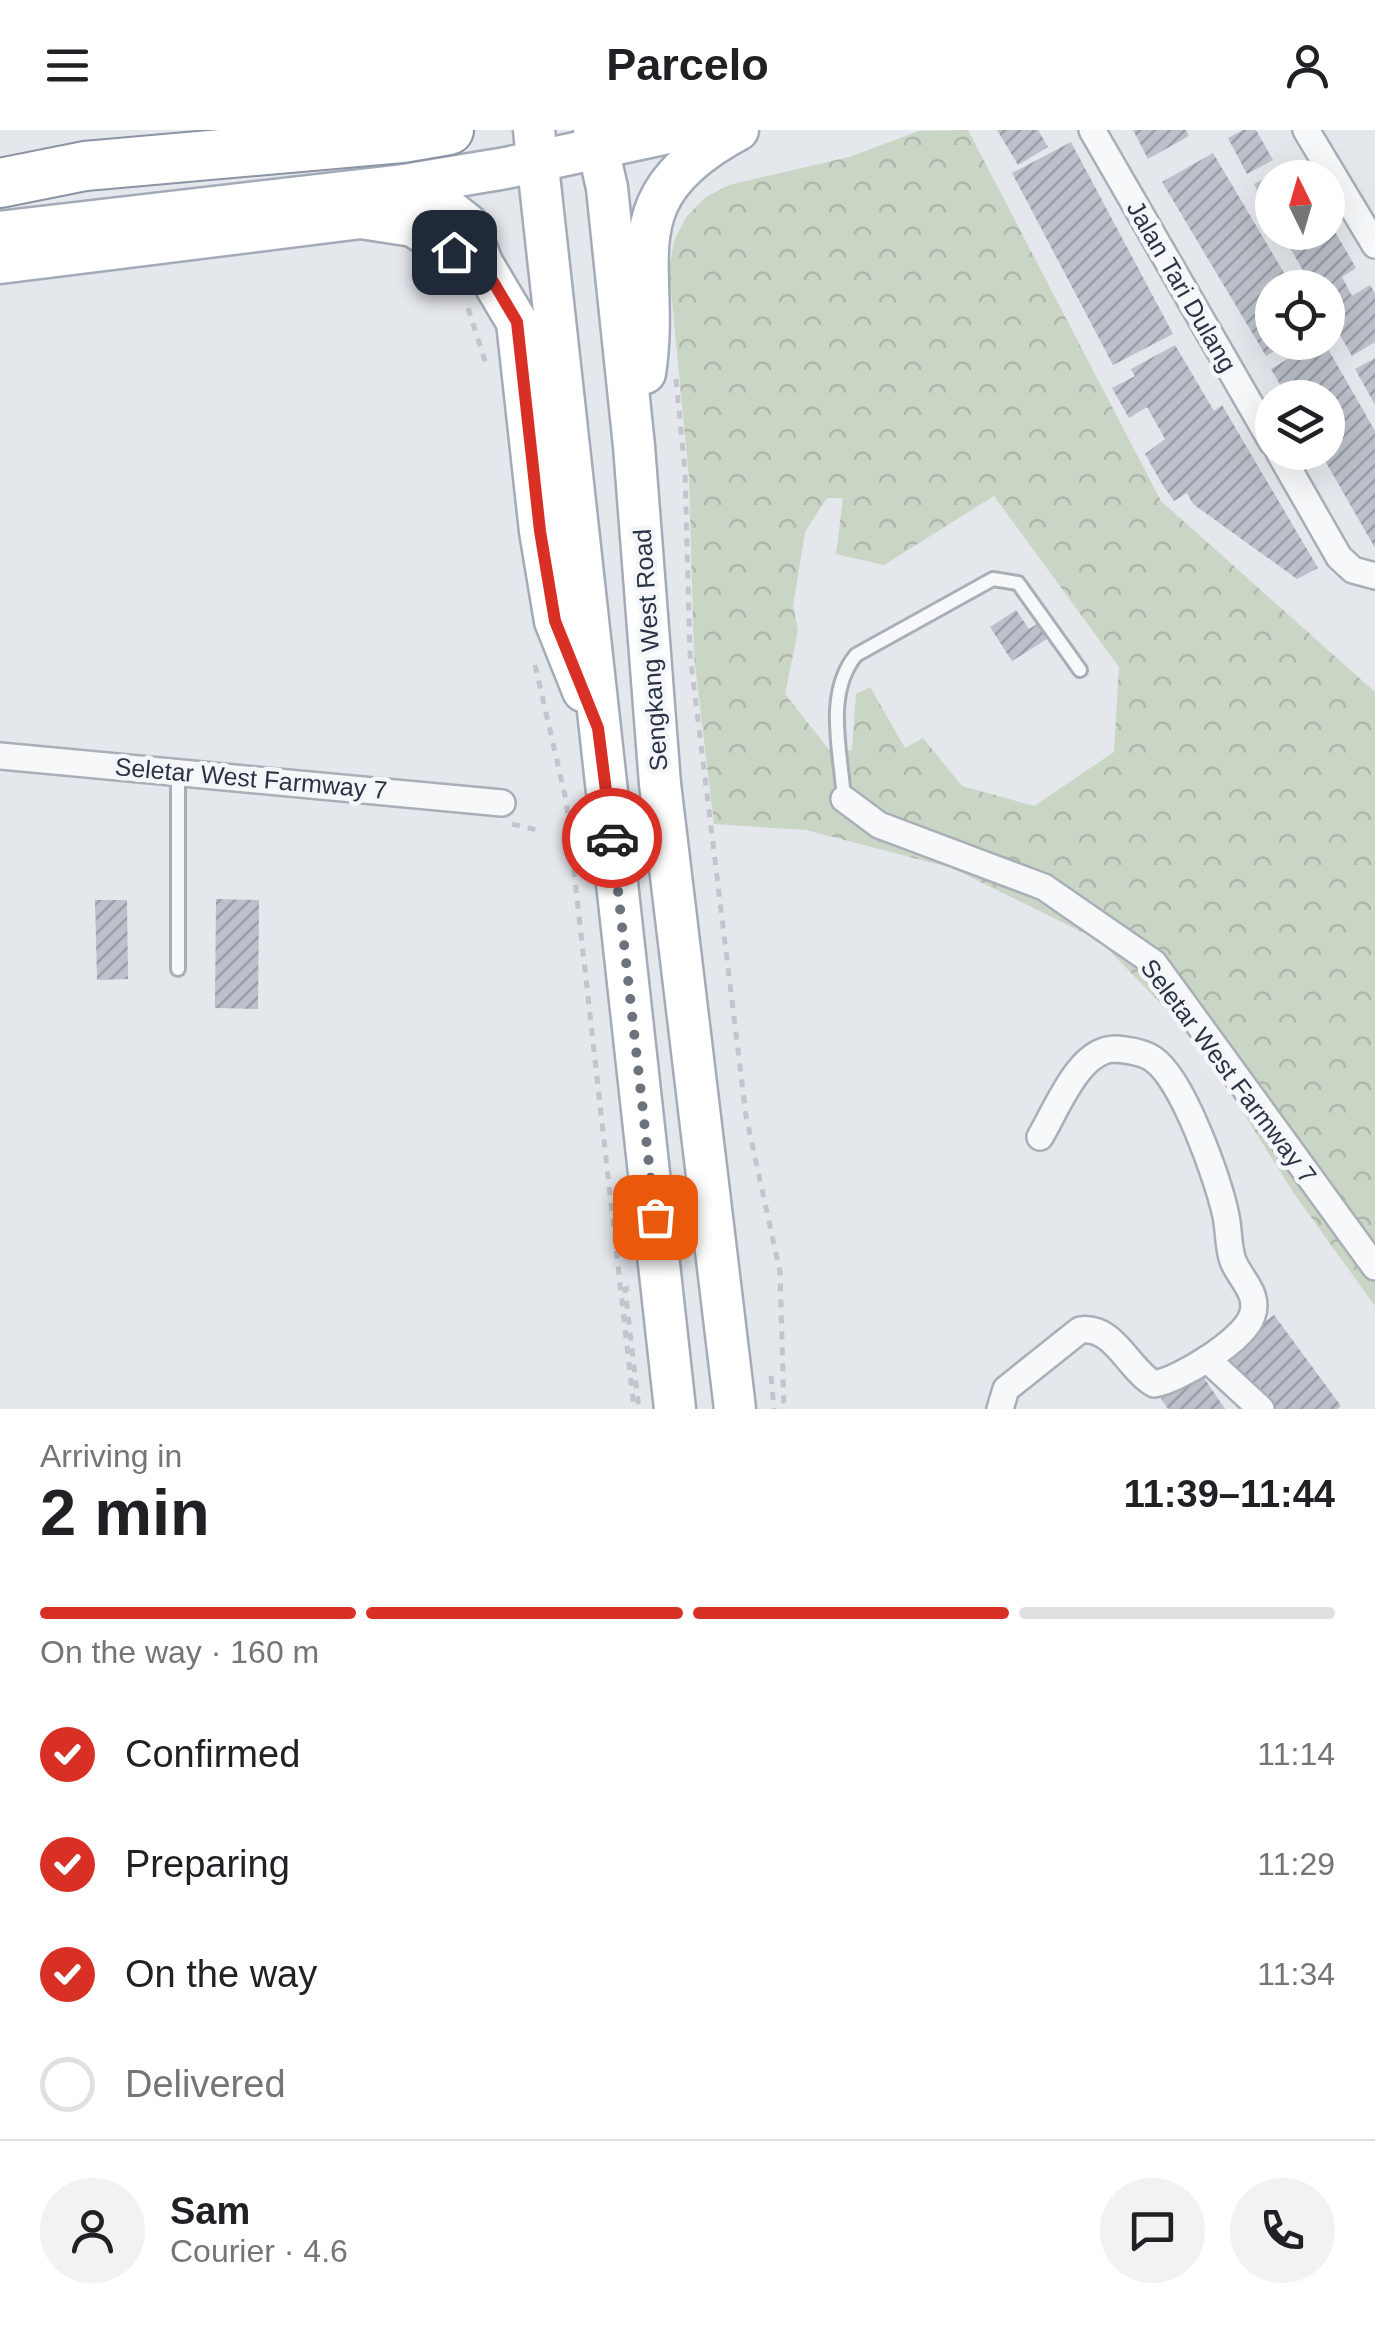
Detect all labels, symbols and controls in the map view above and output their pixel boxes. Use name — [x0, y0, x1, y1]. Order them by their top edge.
icon: menu — [40, 38, 95, 93]
icon: person — [1280, 38, 1335, 93]
text: Parcelo — [606, 39, 769, 90]
north arrow — [1255, 160, 1345, 250]
map controls — [1255, 160, 1345, 470]
street label: Jalan Tari Dulang — [1122, 196, 1242, 376]
pin — [412, 210, 497, 295]
icon: home — [427, 225, 482, 280]
button: locate — [1255, 270, 1345, 360]
button: layers — [1255, 380, 1345, 470]
street label: Sengkang West Road — [628, 528, 672, 772]
street label: Seletar West Farmway 7 — [114, 752, 388, 804]
courier — [562, 788, 662, 888]
icon: car — [585, 811, 640, 866]
street label: Seletar West Farmway 7 — [1136, 953, 1322, 1189]
pin — [613, 1175, 698, 1260]
icon: bag — [628, 1190, 683, 1245]
text: Arriving in — [40, 1438, 182, 1474]
text: 11:39–11:44 — [1124, 1473, 1335, 1515]
text: 2 min — [40, 1476, 210, 1549]
text: On the way · 160 m — [40, 1634, 319, 1670]
icon: check — [40, 1727, 95, 1782]
text: Confirmed — [125, 1733, 300, 1775]
text: 11:14 — [1257, 1736, 1335, 1772]
icon: check — [40, 1837, 95, 1892]
text: Preparing — [125, 1843, 290, 1885]
text: 11:29 — [1257, 1846, 1335, 1882]
icon: check — [40, 1947, 95, 2002]
text: On the way — [125, 1953, 317, 1995]
text: 11:34 — [1257, 1956, 1335, 1992]
text: Delivered — [125, 2063, 286, 2105]
button: person — [40, 2178, 145, 2283]
button: chat — [1100, 2178, 1205, 2283]
button: phone — [1230, 2178, 1335, 2283]
text: Sam — [170, 2190, 250, 2232]
text: Courier · 4.6 — [170, 2233, 348, 2269]

